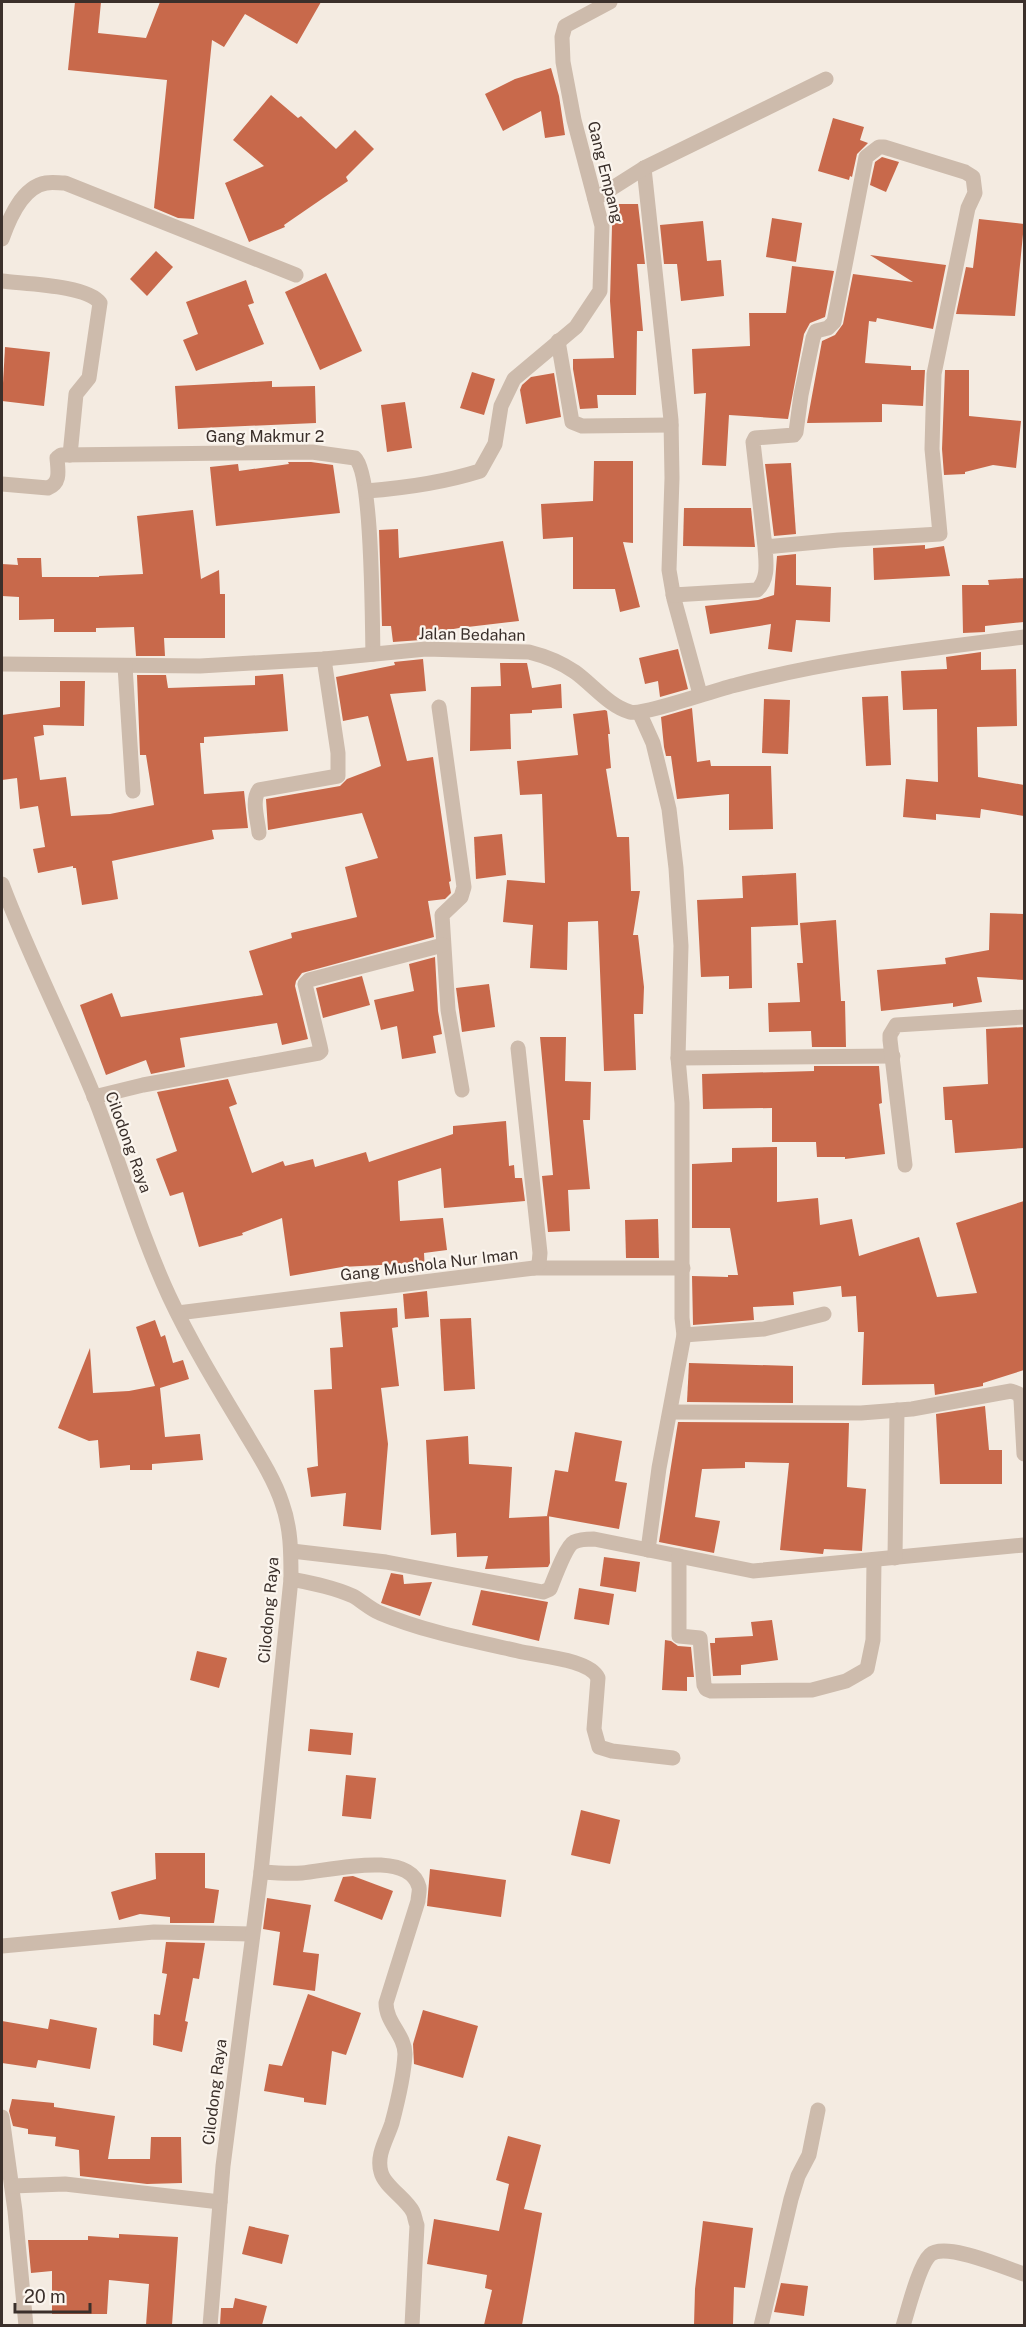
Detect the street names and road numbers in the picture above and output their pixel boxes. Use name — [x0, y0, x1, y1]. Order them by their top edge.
street label: Gang Empang — [584, 119, 627, 225]
street label: Gang Makmur 2 — [206, 427, 324, 446]
street label: Jalan Bedahan — [418, 624, 526, 645]
street label: Cilodong Raya — [101, 1089, 156, 1196]
street label: Gang Mushola Nur Iman — [339, 1244, 519, 1285]
street label: Cilodong Raya — [254, 1556, 283, 1664]
street label: Cilodong Raya — [199, 2038, 230, 2146]

